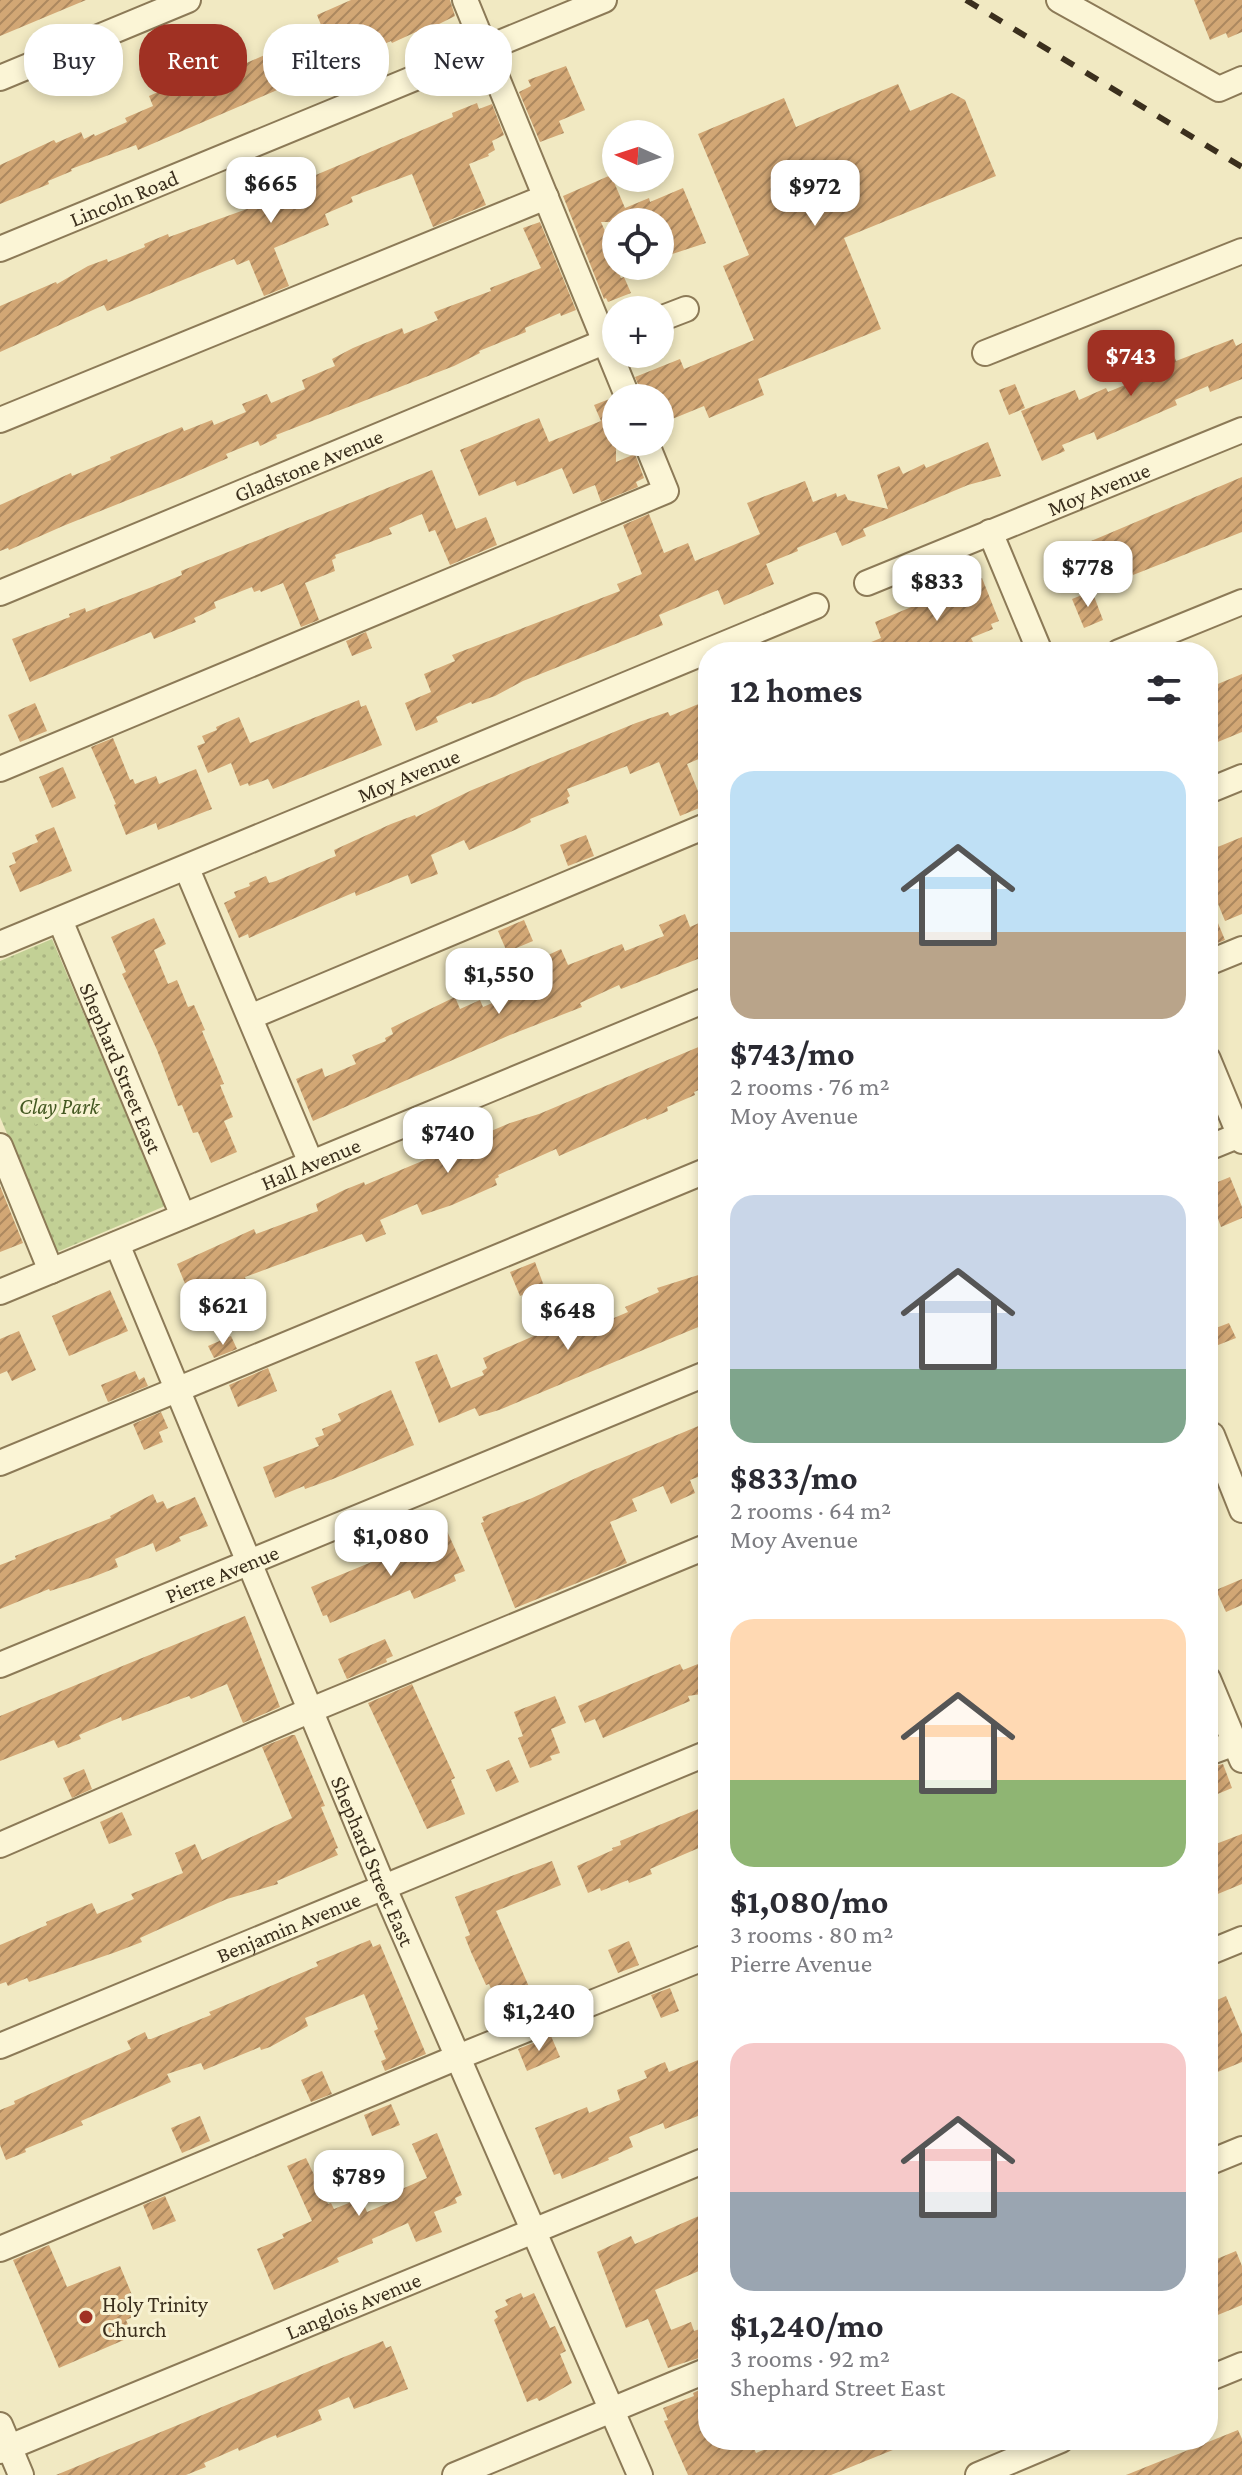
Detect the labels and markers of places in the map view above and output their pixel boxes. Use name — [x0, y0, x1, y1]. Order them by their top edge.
pin: $665 — [224, 157, 318, 225]
pin: $972 — [768, 160, 862, 228]
pin: $743 — [1084, 330, 1178, 398]
pin: $778 — [1041, 541, 1135, 609]
pin: $833 — [890, 555, 984, 623]
pin: $1,550 — [434, 948, 564, 1016]
pin: $740 — [401, 1107, 495, 1175]
pin: $621 — [176, 1279, 270, 1347]
pin: $648 — [521, 1284, 615, 1352]
pin: $1,080 — [326, 1510, 456, 1578]
pin: $1,240 — [474, 1985, 604, 2053]
pin: $789 — [312, 2150, 406, 2218]
place label: Holy Trinity Church — [102, 2292, 209, 2342]
marker: Holy Trinity Church — [77, 2308, 95, 2326]

